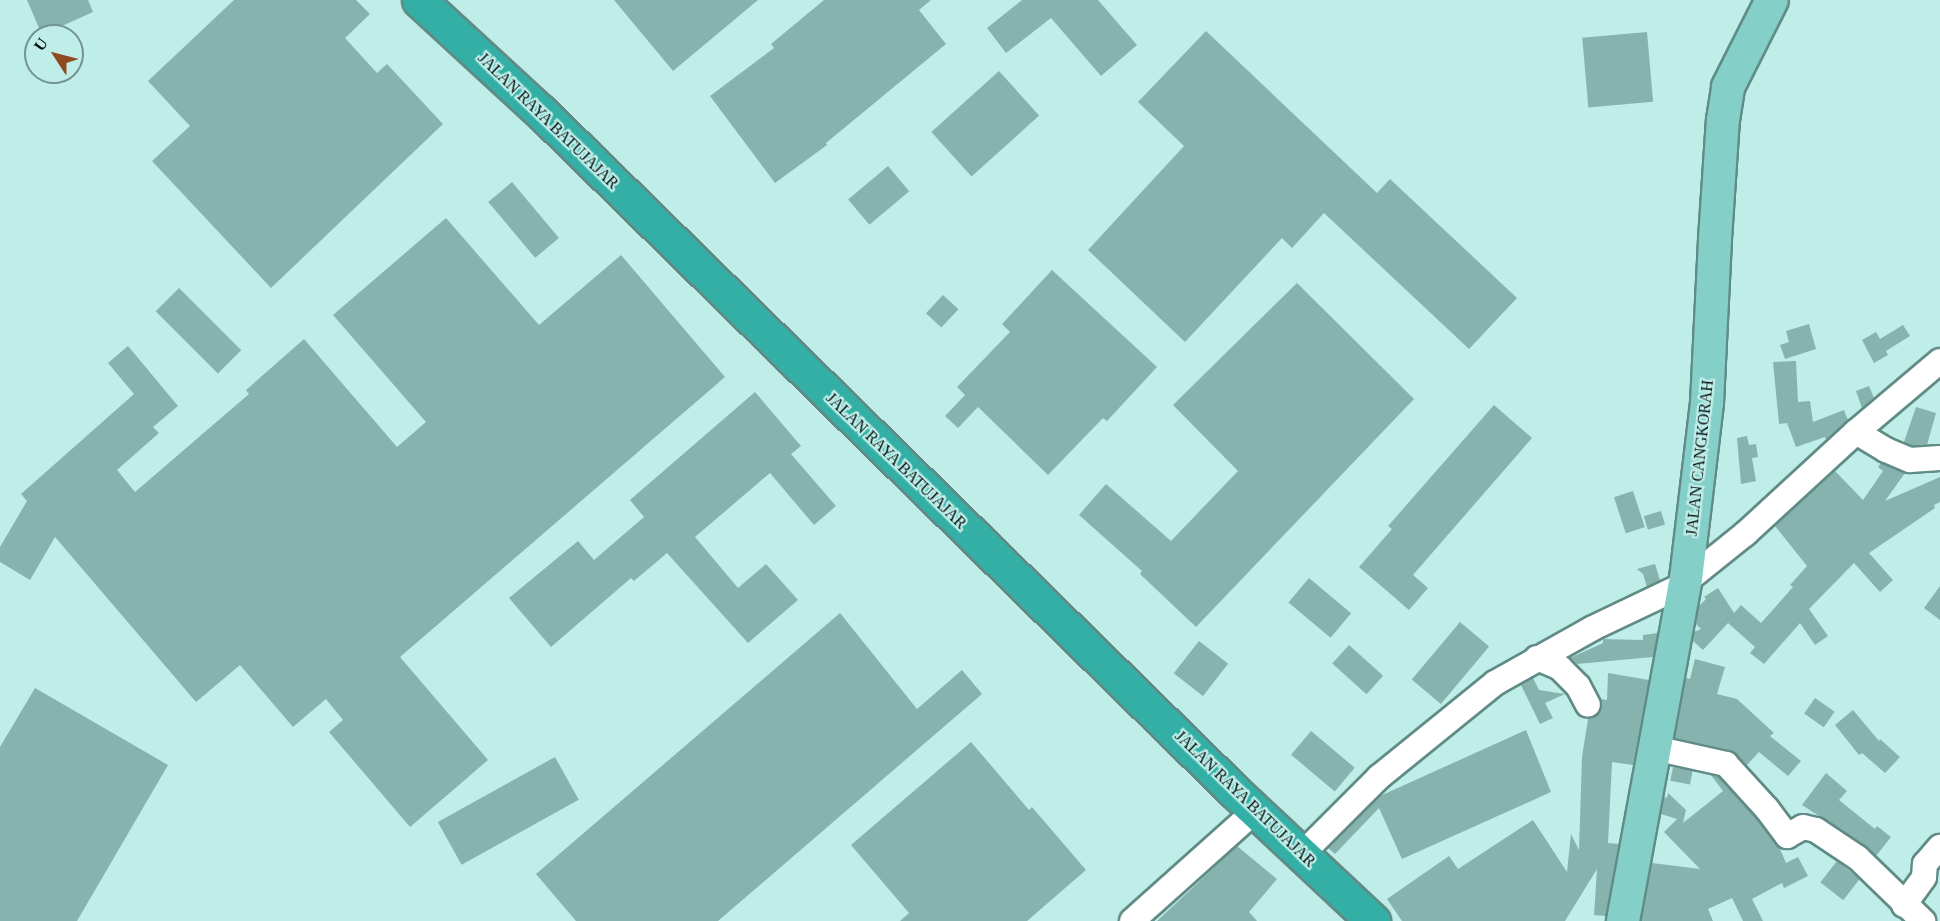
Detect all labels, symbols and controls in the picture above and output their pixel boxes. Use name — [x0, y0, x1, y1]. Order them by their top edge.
north arrow — [24, 24, 84, 84]
text: U — [30, 35, 51, 54]
street label: JALAN RAYA BATUJAJAR — [473, 49, 623, 193]
street label: JALAN CANGKORAH — [1682, 379, 1718, 537]
street label: JALAN RAYA BATUJAJAR — [821, 389, 971, 533]
street label: JALAN RAYA BATUJAJAR — [1170, 727, 1320, 871]

